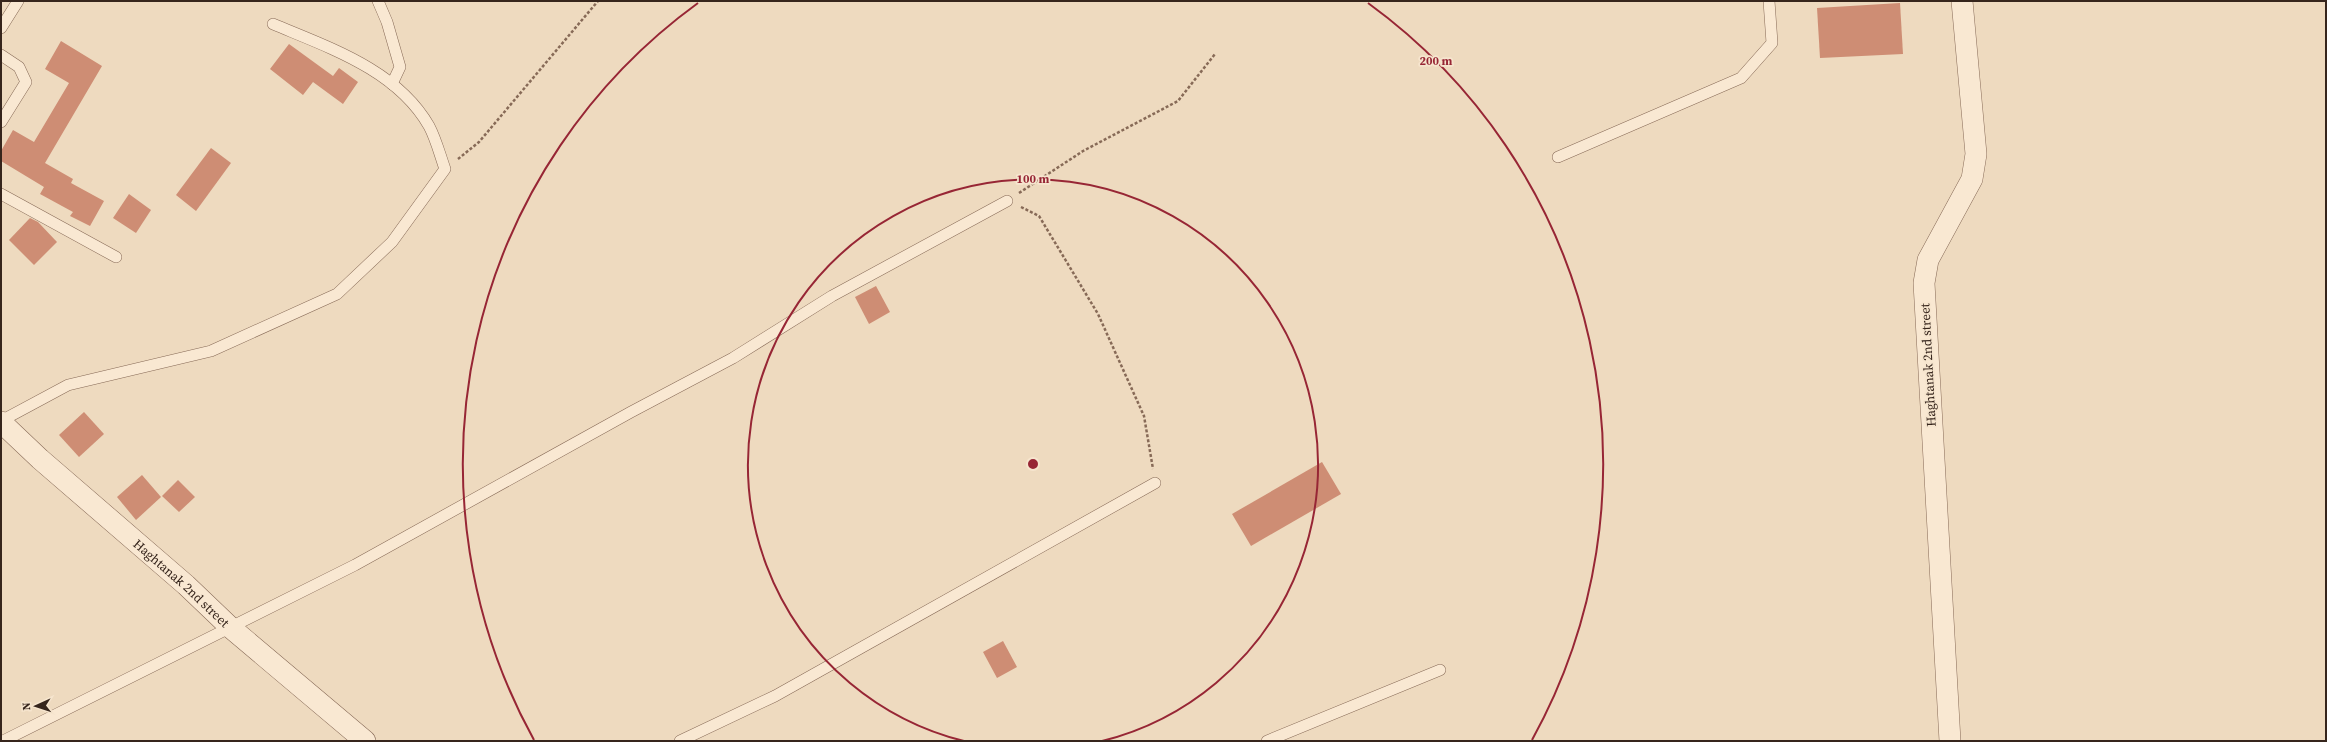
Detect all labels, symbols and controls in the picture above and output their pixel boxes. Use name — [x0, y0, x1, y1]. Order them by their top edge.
text: 200 m — [1420, 53, 1453, 69]
text: 100 m — [1017, 171, 1050, 187]
street label: Haghtanak 2nd street — [1916, 302, 1940, 427]
centre of rings — [1026, 457, 1040, 471]
street label: Haghtanak 2nd street — [130, 535, 234, 631]
north arrow — [16, 686, 56, 726]
text: N — [19, 702, 34, 711]

